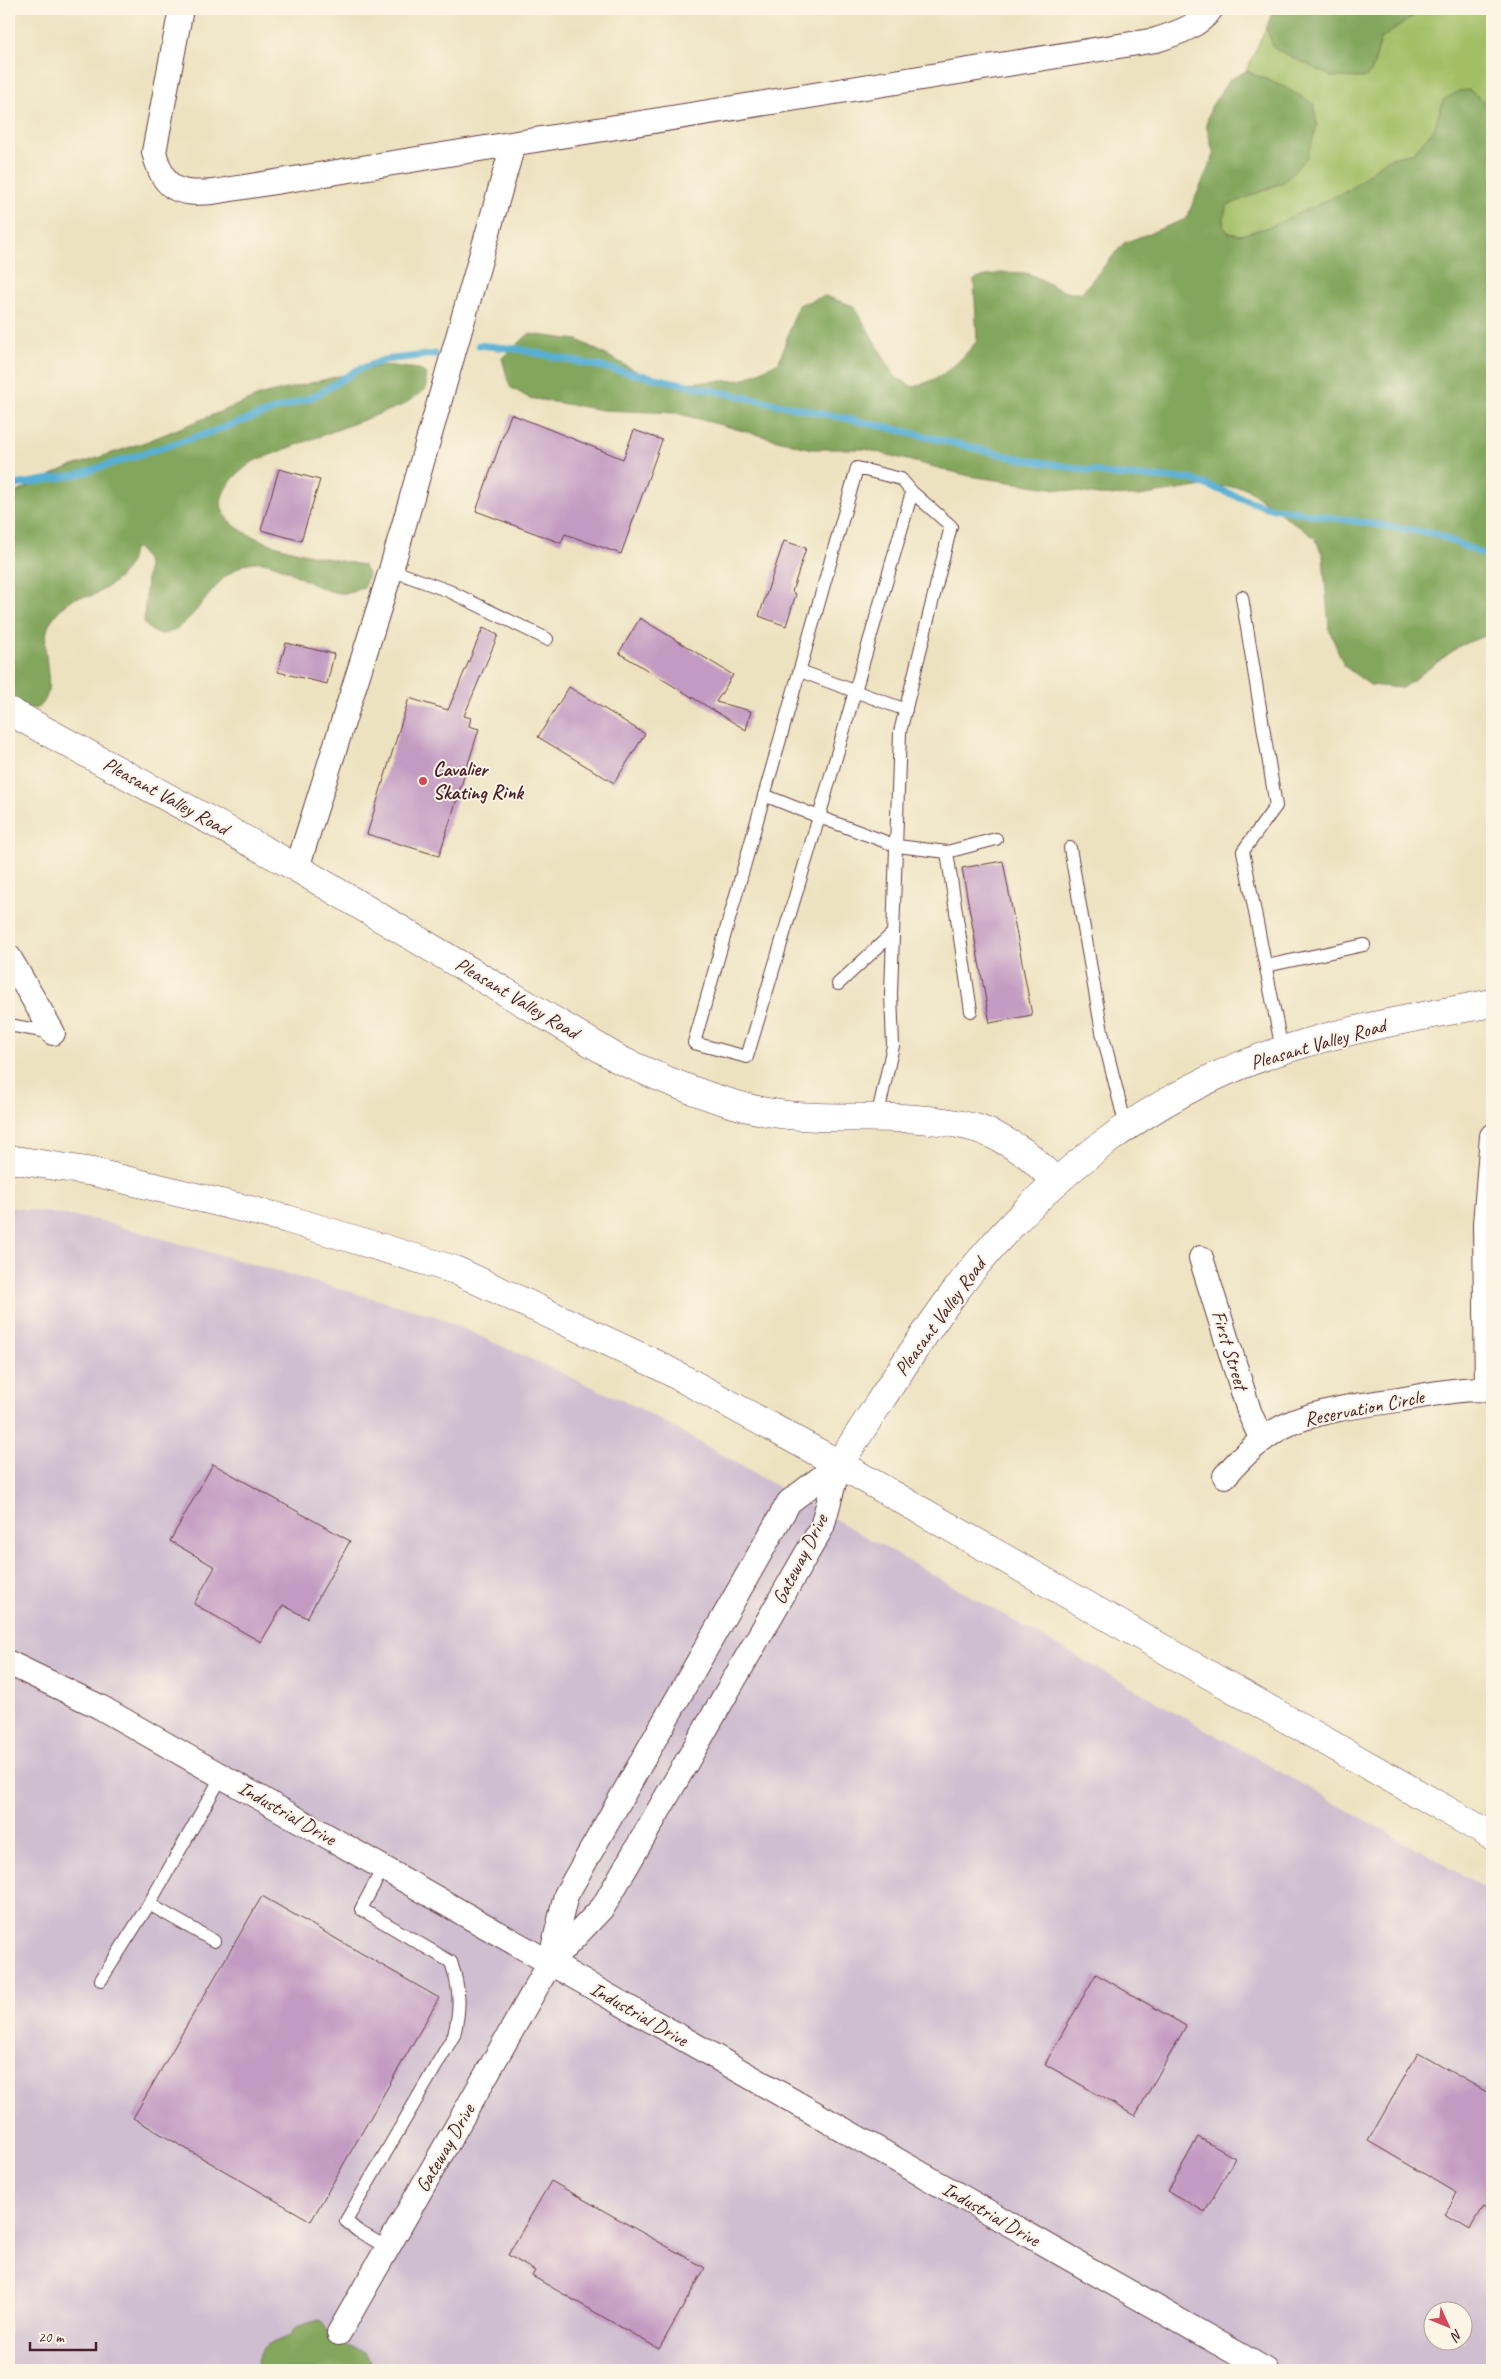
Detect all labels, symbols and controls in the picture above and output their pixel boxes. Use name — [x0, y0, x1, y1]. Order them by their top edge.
street label: Pleasant Valley Road — [99, 751, 236, 842]
place label: Cavalier Skating Rink — [433, 757, 524, 805]
marker: Cavalier Skating Rink — [417, 775, 429, 787]
street label: Pleasant Valley Road — [451, 951, 586, 1046]
street label: Pleasant Valley Road — [1247, 1012, 1392, 1075]
street label: Pleasant Valley Road — [889, 1251, 993, 1381]
street label: First Street — [1206, 1307, 1255, 1396]
street label: Reservation Circle — [1302, 1384, 1427, 1432]
street label: Gateway Drive — [767, 1508, 834, 1608]
street label: Industrial Drive — [234, 1775, 342, 1852]
street label: Industrial Drive — [586, 1976, 694, 2053]
street label: Gateway Drive — [410, 2098, 481, 2197]
street label: Industrial Drive — [938, 2176, 1046, 2253]
north arrow — [1424, 2302, 1474, 2352]
scale bar — [30, 2319, 96, 2351]
text: N — [1446, 2326, 1466, 2345]
text: 20 m — [38, 2328, 65, 2347]

